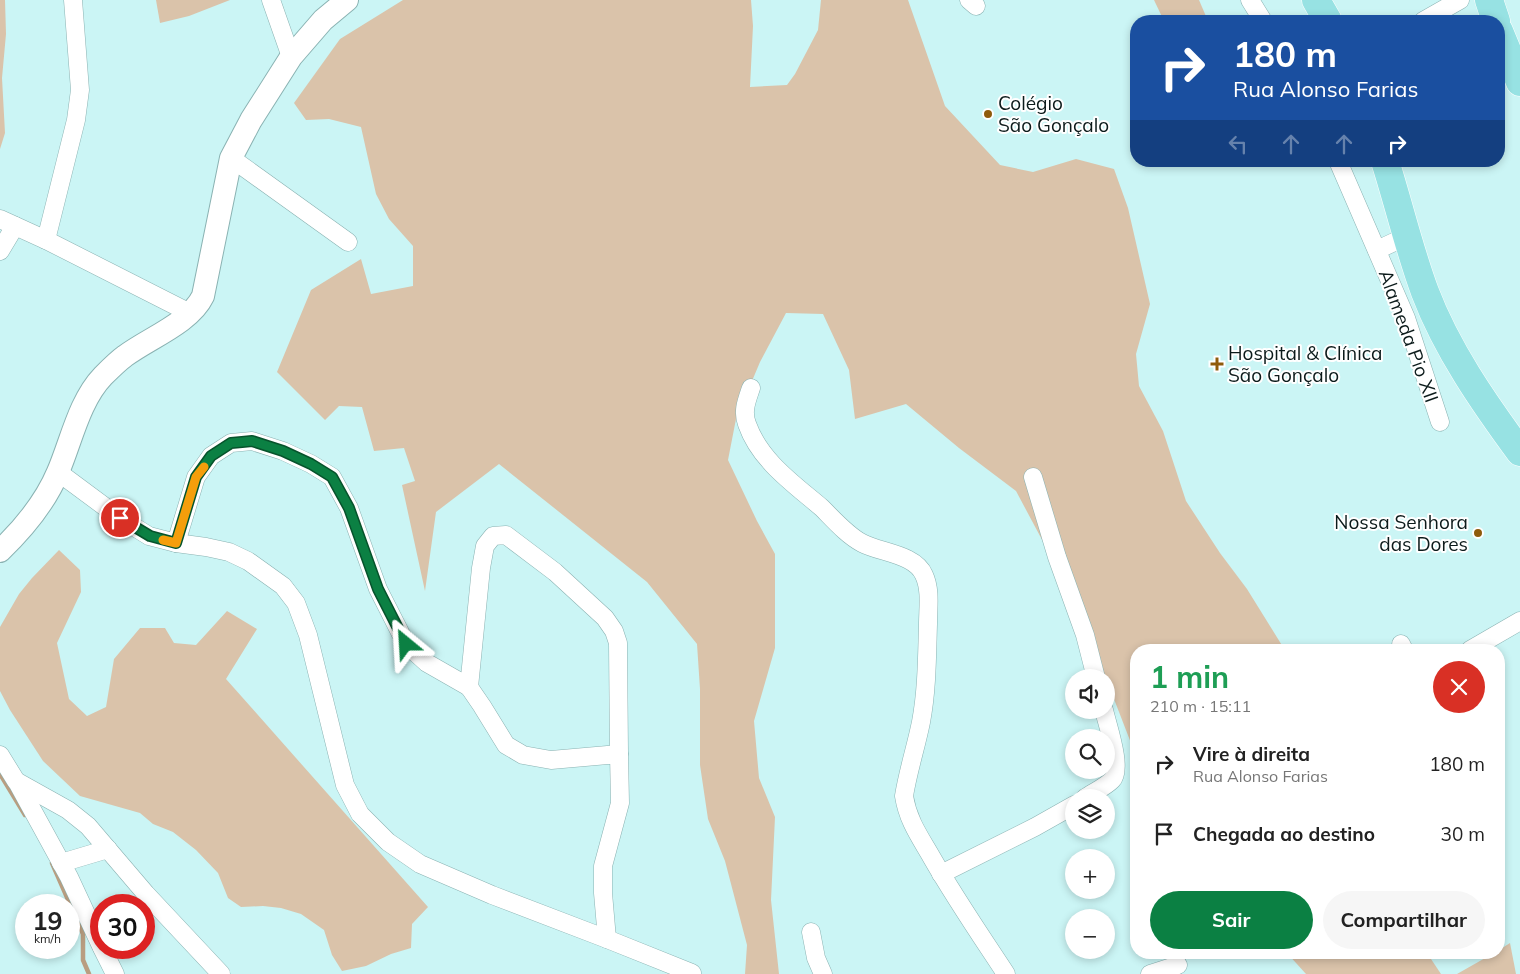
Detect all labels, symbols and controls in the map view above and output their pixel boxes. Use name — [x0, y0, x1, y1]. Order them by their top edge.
text: 180 m — [1233, 32, 1337, 76]
icon: right — [1150, 35, 1215, 100]
text: Rua Alonso Farias — [1233, 75, 1418, 103]
place label: Colégio São Gonçalo — [998, 91, 1109, 137]
marker: Colégio São Gonçalo — [982, 108, 994, 120]
icon: left — [1224, 130, 1252, 158]
icon: ahead — [1277, 130, 1305, 158]
icon: ahead — [1330, 130, 1358, 158]
icon: right — [1383, 130, 1411, 158]
street label: Alameda Pio XII — [1374, 266, 1444, 406]
place label: Hospital & Clínica São Gonçalo — [1228, 341, 1382, 387]
marker: Hospital & Clínica São Gonçalo — [1210, 357, 1224, 371]
pin — [99, 497, 141, 539]
icon: arrive — [106, 504, 134, 532]
place label: Nossa Senhora das Dores — [1334, 510, 1468, 556]
marker: Nossa Senhora das Dores — [1472, 527, 1484, 539]
position arrow — [379, 617, 431, 669]
text: 1 min — [1150, 658, 1229, 696]
button: close — [1433, 661, 1485, 713]
map controls — [1065, 669, 1115, 959]
button: sound — [1065, 669, 1115, 719]
text: 210 m · 15:11 — [1150, 696, 1251, 716]
button: search — [1065, 729, 1115, 779]
text: Vire à direita — [1193, 742, 1310, 766]
icon: right — [1150, 750, 1178, 778]
text: 180 m — [1429, 752, 1485, 776]
text: Rua Alonso Farias — [1193, 766, 1328, 786]
button: layers — [1065, 789, 1115, 839]
icon: arrive — [1150, 820, 1178, 848]
text: Chegada ao destino — [1193, 822, 1375, 846]
text: 30 m — [1441, 822, 1485, 846]
button: + — [1065, 849, 1115, 899]
button: Sair — [1150, 891, 1313, 949]
button: Compartilhar — [1323, 891, 1485, 949]
speed limit sign: 30 — [90, 894, 155, 959]
text: 19 — [32, 905, 63, 936]
button: − — [1065, 909, 1115, 959]
text: km/h — [34, 931, 61, 946]

